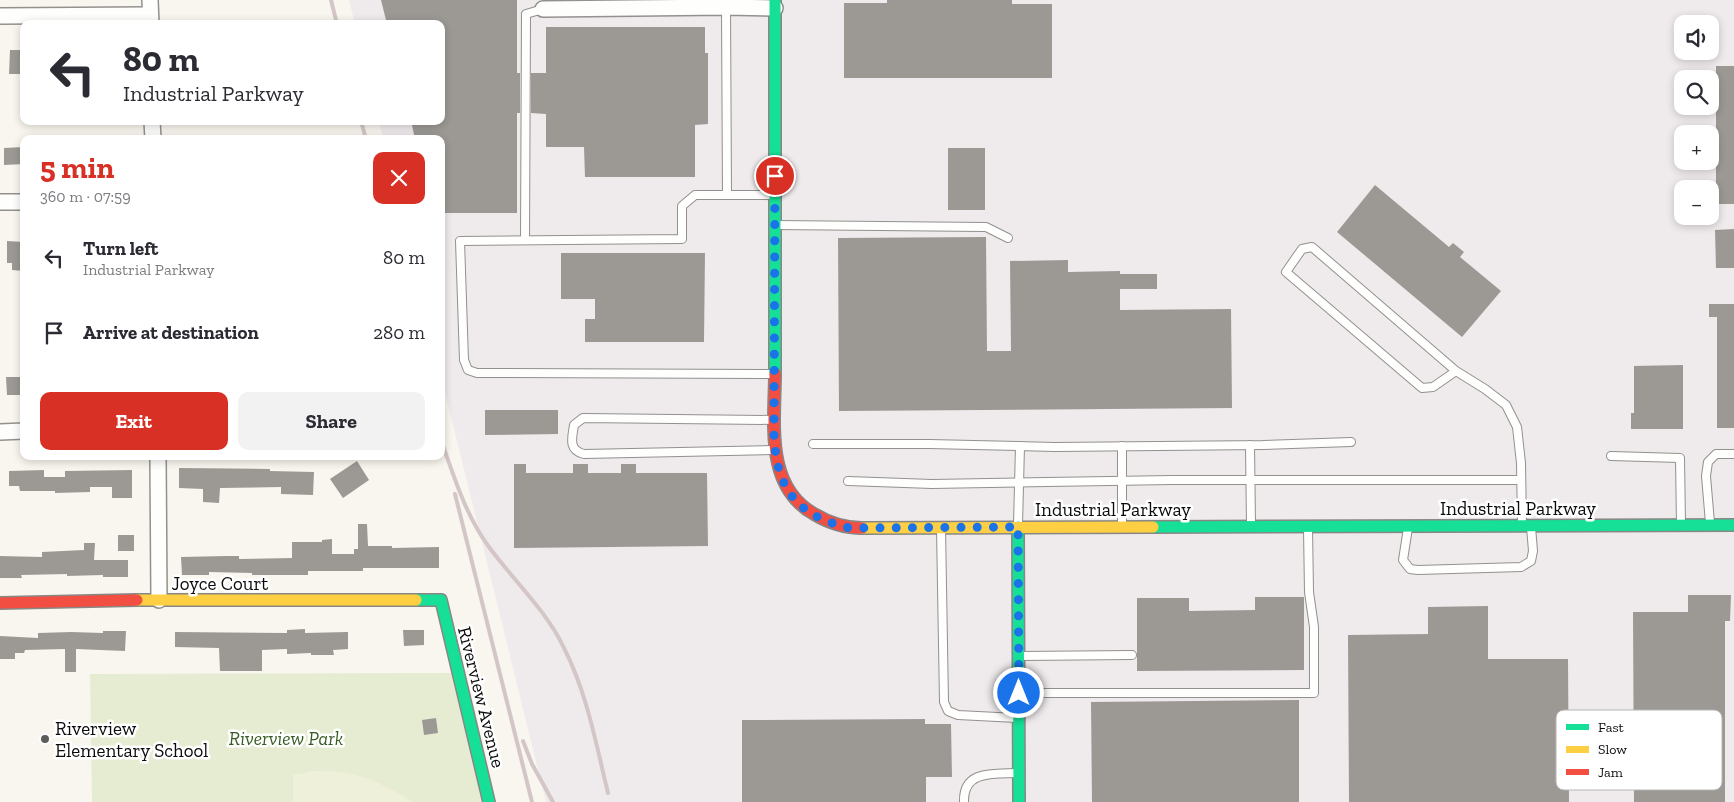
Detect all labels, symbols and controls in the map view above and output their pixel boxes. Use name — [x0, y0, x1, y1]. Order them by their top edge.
map controls — [1674, 15, 1719, 225]
button: sound — [1674, 15, 1719, 60]
text: 80 m — [123, 38, 199, 80]
icon: left — [40, 40, 105, 105]
button: search — [1674, 70, 1719, 115]
text: Industrial Parkway — [123, 80, 304, 107]
button: + — [1674, 125, 1719, 170]
text: 5 min — [40, 150, 114, 186]
button: close — [373, 152, 425, 204]
pin — [754, 155, 796, 197]
icon: arrive — [761, 162, 789, 190]
button: − — [1674, 180, 1719, 225]
text: 360 m · 07:59 — [40, 187, 131, 206]
text: Turn left — [83, 237, 158, 260]
icon: left — [40, 244, 68, 272]
text: 80 m — [383, 246, 425, 269]
text: Industrial Parkway — [83, 260, 214, 279]
icon: arrive — [40, 319, 68, 347]
text: Arrive at destination — [83, 321, 259, 344]
text: 280 m — [373, 321, 425, 344]
button: Exit — [40, 392, 228, 450]
button: Share — [238, 392, 425, 450]
street label: Industrial Parkway — [1440, 497, 1596, 520]
street label: Industrial Parkway — [1035, 498, 1191, 521]
street label: Joyce Court — [172, 572, 268, 595]
street label: Riverview Avenue — [453, 624, 510, 770]
position arrow — [992, 666, 1044, 718]
legend — [1556, 710, 1722, 790]
place label: Riverview Elementary School — [55, 717, 208, 762]
text: Fast — [1598, 719, 1625, 736]
park label: Riverview Park — [229, 727, 343, 750]
marker: Riverview Elementary School — [39, 733, 51, 745]
text: Slow — [1598, 741, 1627, 758]
text: Jam — [1598, 764, 1623, 781]

